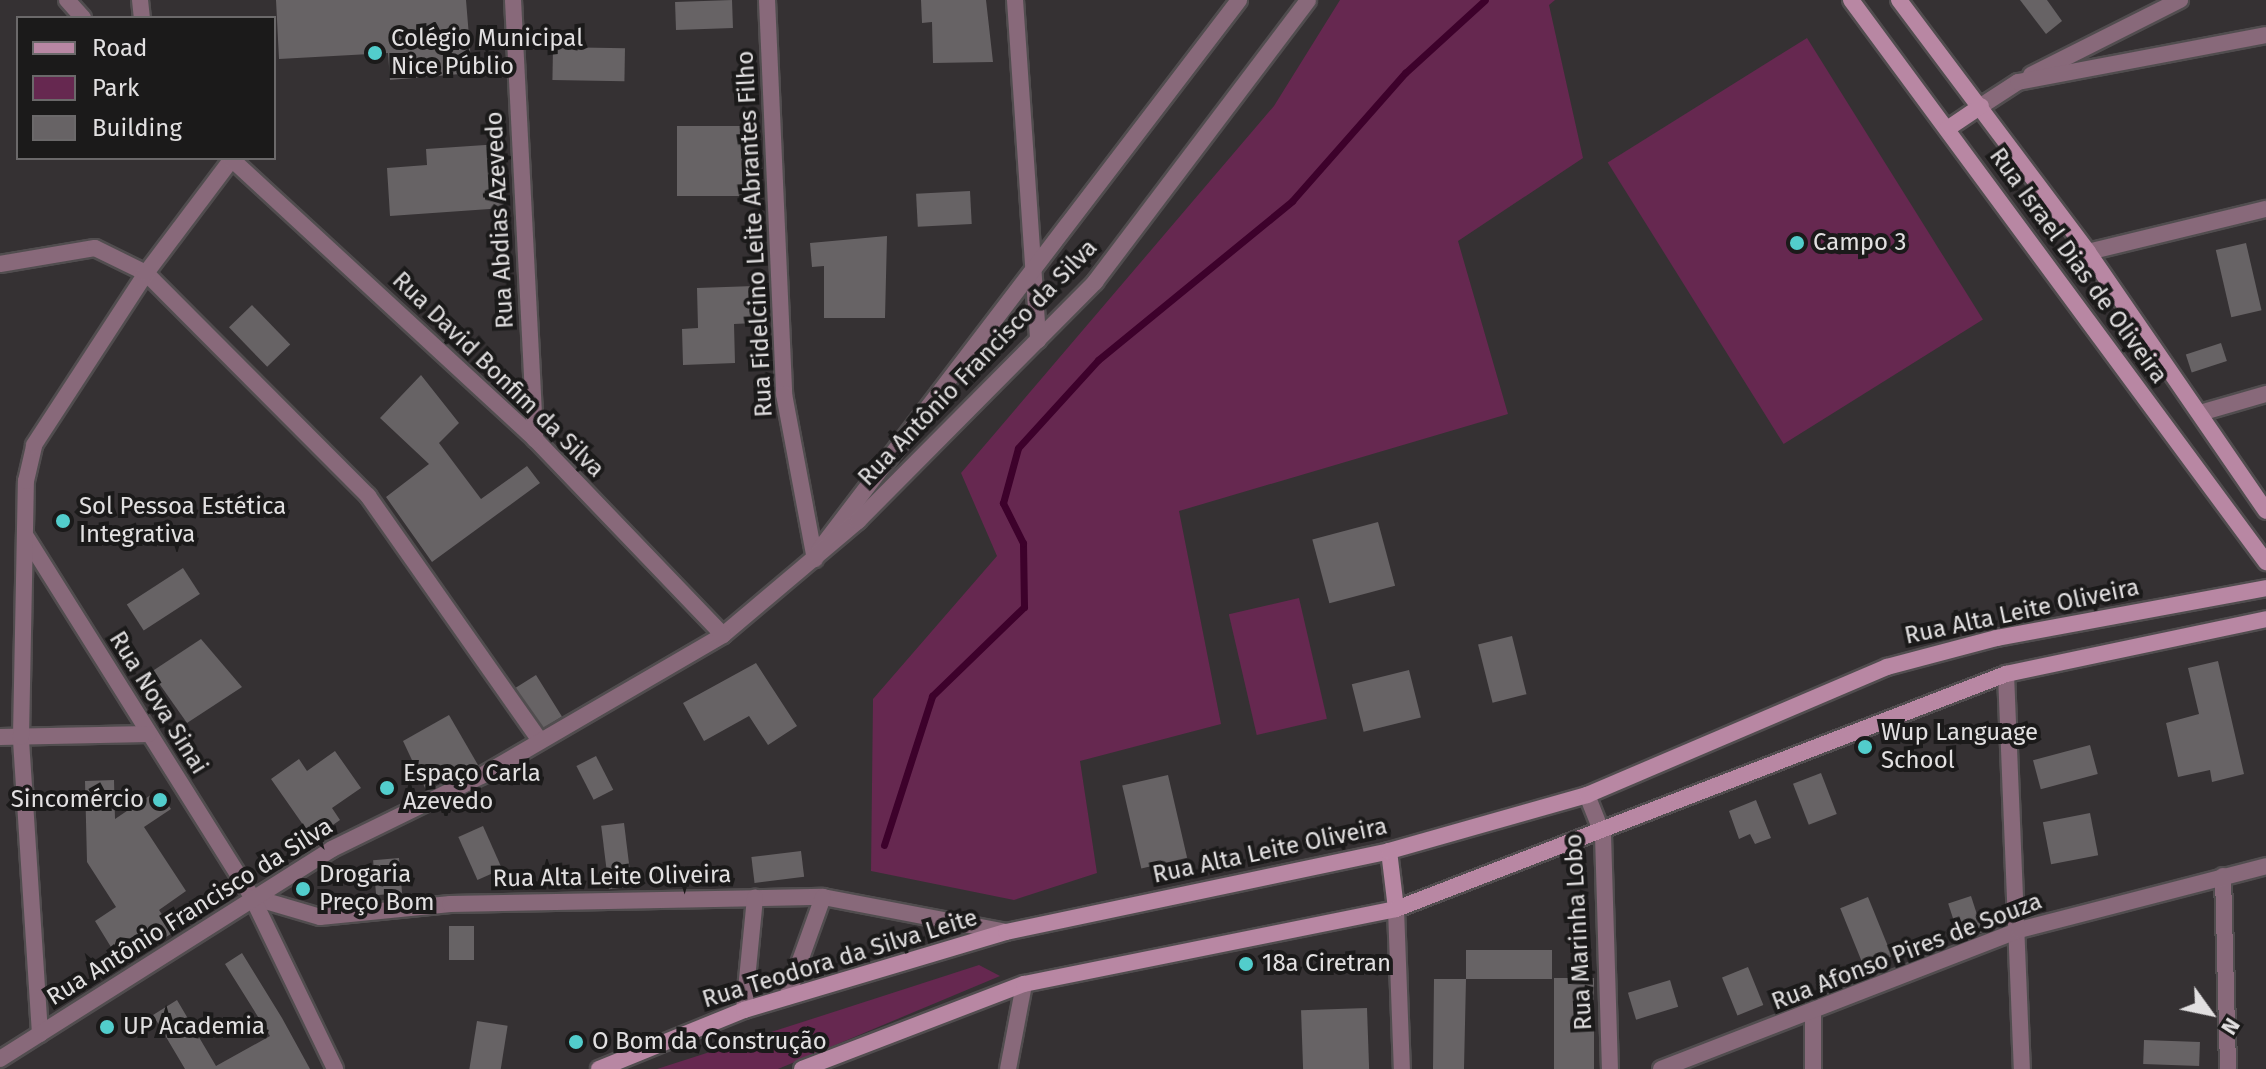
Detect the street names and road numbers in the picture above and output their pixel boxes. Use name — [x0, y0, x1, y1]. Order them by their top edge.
street label: Rua Fidelcino Leite Abrantes Filho — [731, 50, 779, 418]
street label: Rua Abdias Azevedo — [480, 111, 520, 329]
street label: Rua Israel Dias de Oliveira — [1983, 143, 2173, 389]
street label: Rua Antônio Francisco da Silva — [853, 234, 1103, 492]
street label: Rua David Bonfim da Silva — [386, 266, 610, 484]
street label: Rua Alta Leite Oliveira — [1902, 573, 2142, 651]
street label: Rua Nova Sinai — [103, 626, 213, 780]
street label: Rua Antônio Francisco da Silva — [42, 812, 338, 1012]
street label: Rua Alta Leite Oliveira — [1150, 812, 1390, 890]
street label: Rua Marinha Lobo — [1559, 833, 1599, 1031]
street label: Rua Alta Leite Oliveira — [492, 861, 732, 893]
street label: Rua Afonso Pires de Souza — [1768, 887, 2046, 1017]
street label: Rua Teodora da Silva Leite — [699, 903, 981, 1015]

